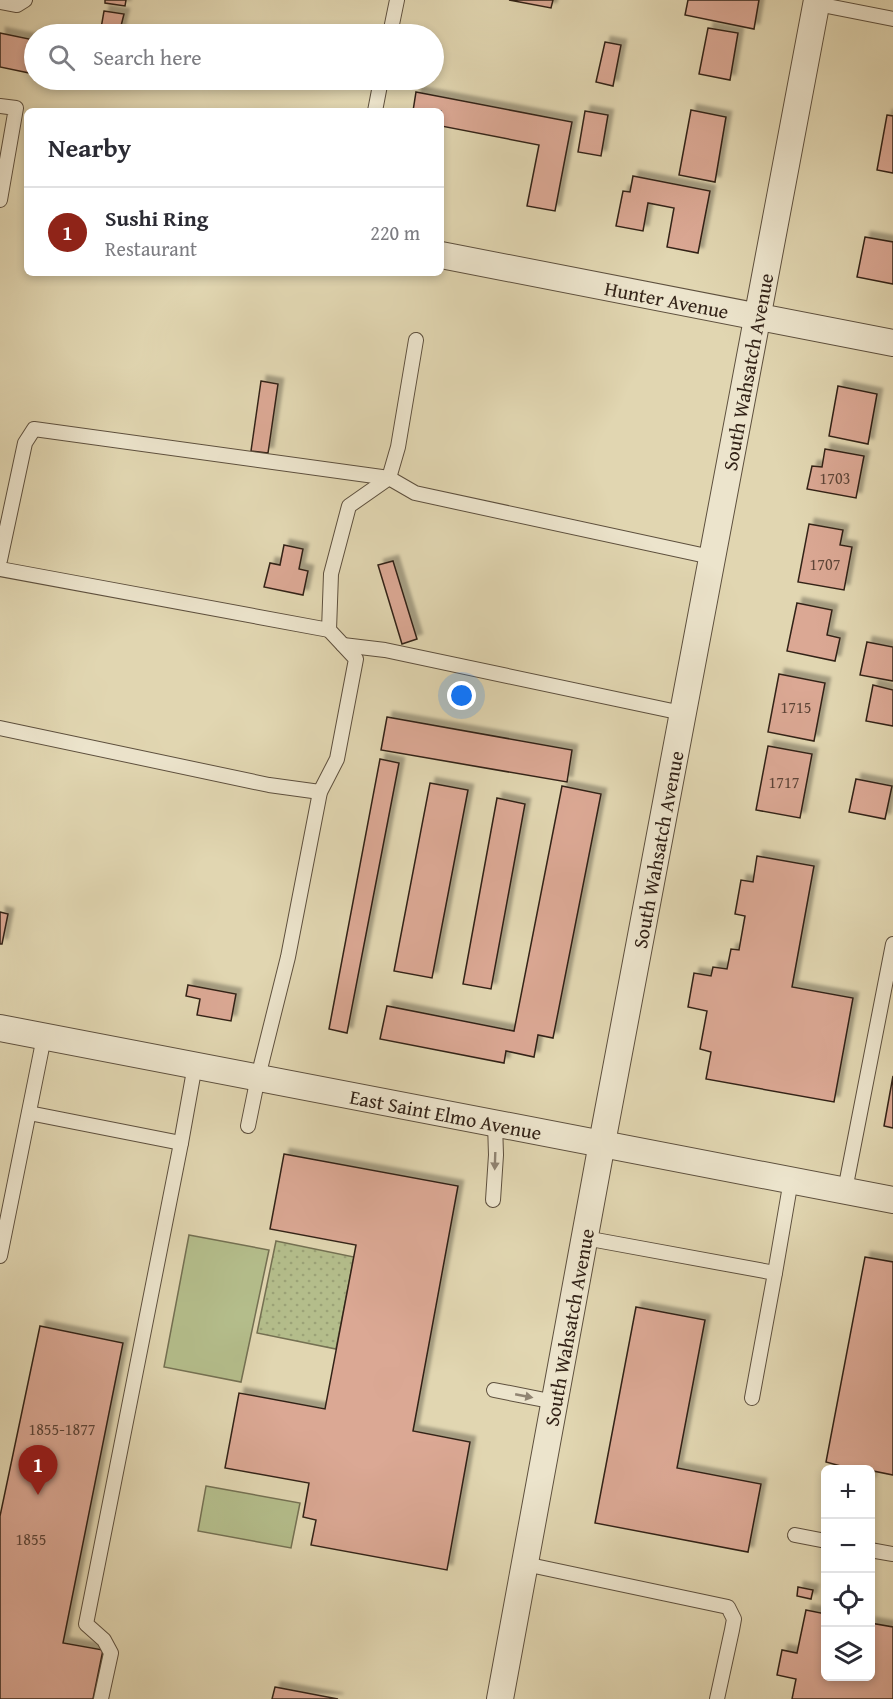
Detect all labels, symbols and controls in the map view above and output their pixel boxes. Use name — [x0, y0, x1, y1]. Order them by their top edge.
search box — [24, 24, 444, 90]
icon: search — [45, 41, 78, 74]
text: Search here — [93, 41, 202, 73]
text: Nearby — [48, 128, 131, 167]
text: Sushi Ring — [105, 202, 208, 234]
text: 1 — [62, 218, 73, 247]
text: 220 m — [370, 218, 420, 247]
text: Restaurant — [105, 234, 197, 263]
street label: South Wahsatch Avenue — [714, 271, 780, 473]
street label: Hunter Avenue — [602, 273, 731, 325]
house number: 1703 — [820, 466, 850, 490]
house number: 1707 — [810, 552, 841, 576]
your location — [447, 681, 476, 710]
house number: 1715 — [781, 695, 811, 719]
street label: South Wahsatch Avenue — [624, 748, 690, 951]
house number: 1717 — [769, 770, 800, 794]
street label: East Saint Elmo Avenue — [347, 1081, 544, 1147]
one-way arrow — [491, 1152, 500, 1171]
street label: South Wahsatch Avenue — [536, 1226, 601, 1428]
one-way arrow — [515, 1392, 534, 1401]
house number: 1855-1877 — [28, 1417, 96, 1441]
pin: 1 — [18, 1446, 57, 1495]
map controls — [821, 1465, 875, 1681]
button: + — [821, 1465, 875, 1519]
button: − — [821, 1519, 875, 1573]
house number: 1855 — [16, 1527, 46, 1551]
button: locate — [821, 1573, 875, 1627]
button: layers — [821, 1627, 875, 1681]

